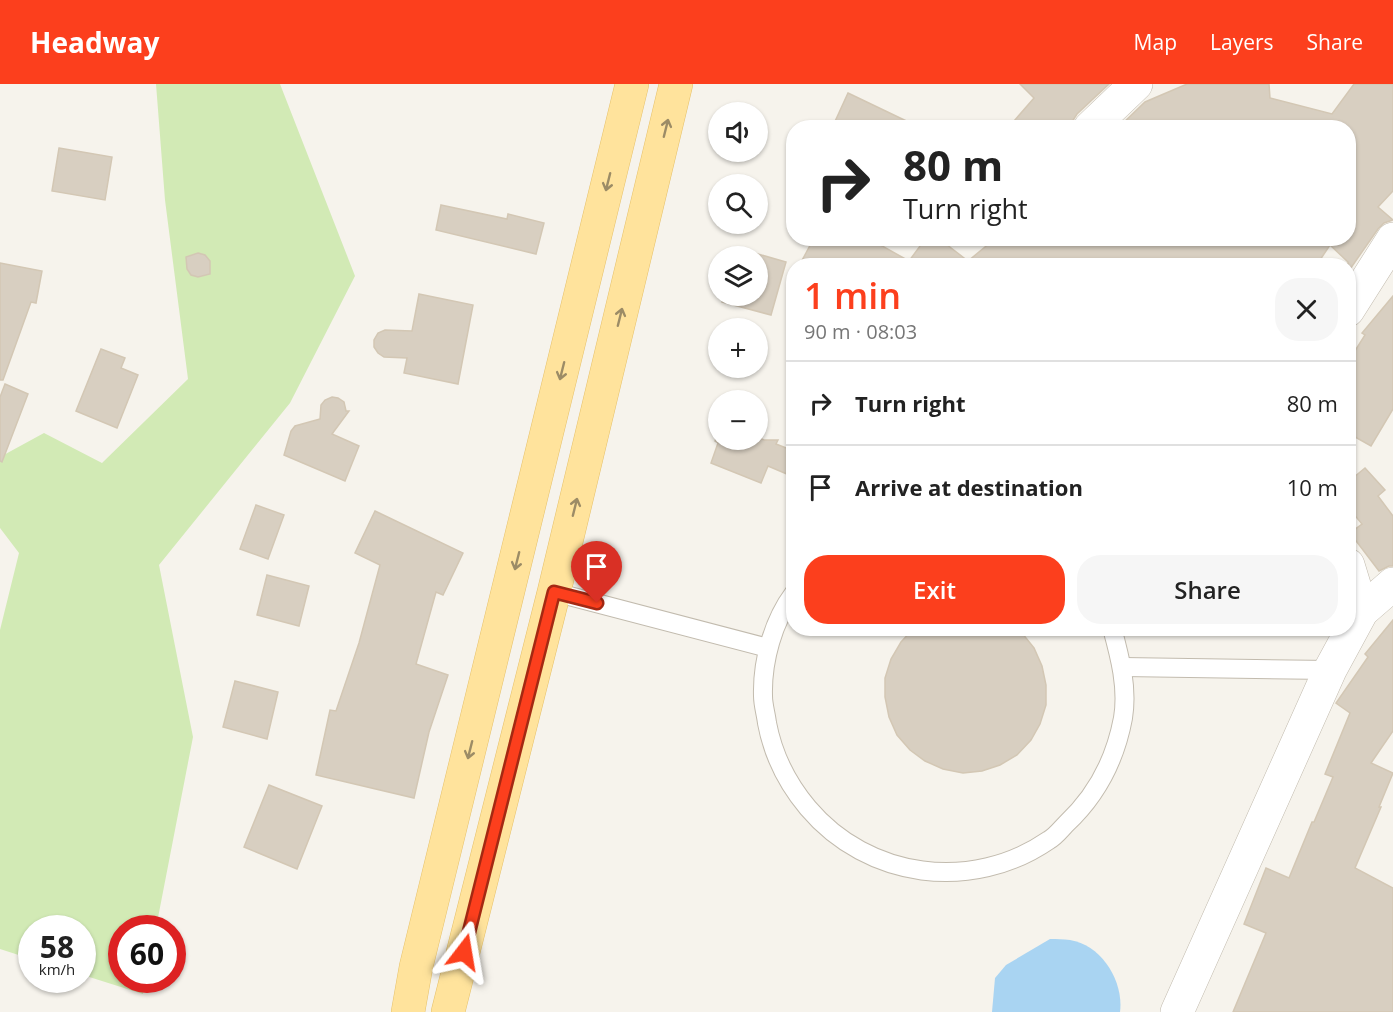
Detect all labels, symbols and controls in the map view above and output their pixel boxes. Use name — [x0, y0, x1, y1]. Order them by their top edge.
text: Headway — [30, 23, 159, 61]
text: Map — [1134, 28, 1177, 56]
text: Layers — [1210, 28, 1274, 56]
text: Share — [1307, 28, 1363, 56]
map controls — [708, 102, 768, 450]
button: sound — [708, 102, 768, 162]
one-way arrow — [660, 119, 672, 138]
text: 80 m — [903, 136, 1003, 193]
icon: right — [804, 144, 882, 222]
one-way arrow — [602, 172, 614, 191]
button: search — [708, 174, 768, 234]
text: Turn right — [903, 190, 1028, 227]
button: layers — [708, 246, 768, 306]
text: 1 min — [804, 271, 901, 320]
button: close — [1275, 278, 1338, 341]
one-way arrow — [615, 308, 627, 327]
button: + — [708, 318, 768, 378]
text: 90 m · 08:03 — [804, 318, 917, 345]
one-way arrow — [556, 361, 568, 380]
icon: right — [804, 387, 837, 420]
text: Turn right — [855, 388, 966, 418]
text: 80 m — [1287, 388, 1338, 418]
button: − — [708, 390, 768, 450]
icon: arrive — [804, 471, 837, 504]
text: Arrive at destination — [855, 472, 1083, 502]
text: 10 m — [1287, 472, 1338, 502]
one-way arrow — [569, 498, 581, 517]
pin — [571, 541, 622, 603]
icon: arrive — [580, 550, 613, 583]
one-way arrow — [510, 551, 522, 570]
button: Exit — [804, 555, 1065, 624]
button: Share — [1077, 555, 1338, 624]
one-way arrow — [463, 740, 475, 759]
speed limit sign: 60 — [108, 915, 186, 993]
position arrow — [432, 920, 496, 984]
text: 58 — [40, 926, 74, 967]
text: km/h — [39, 959, 75, 979]

